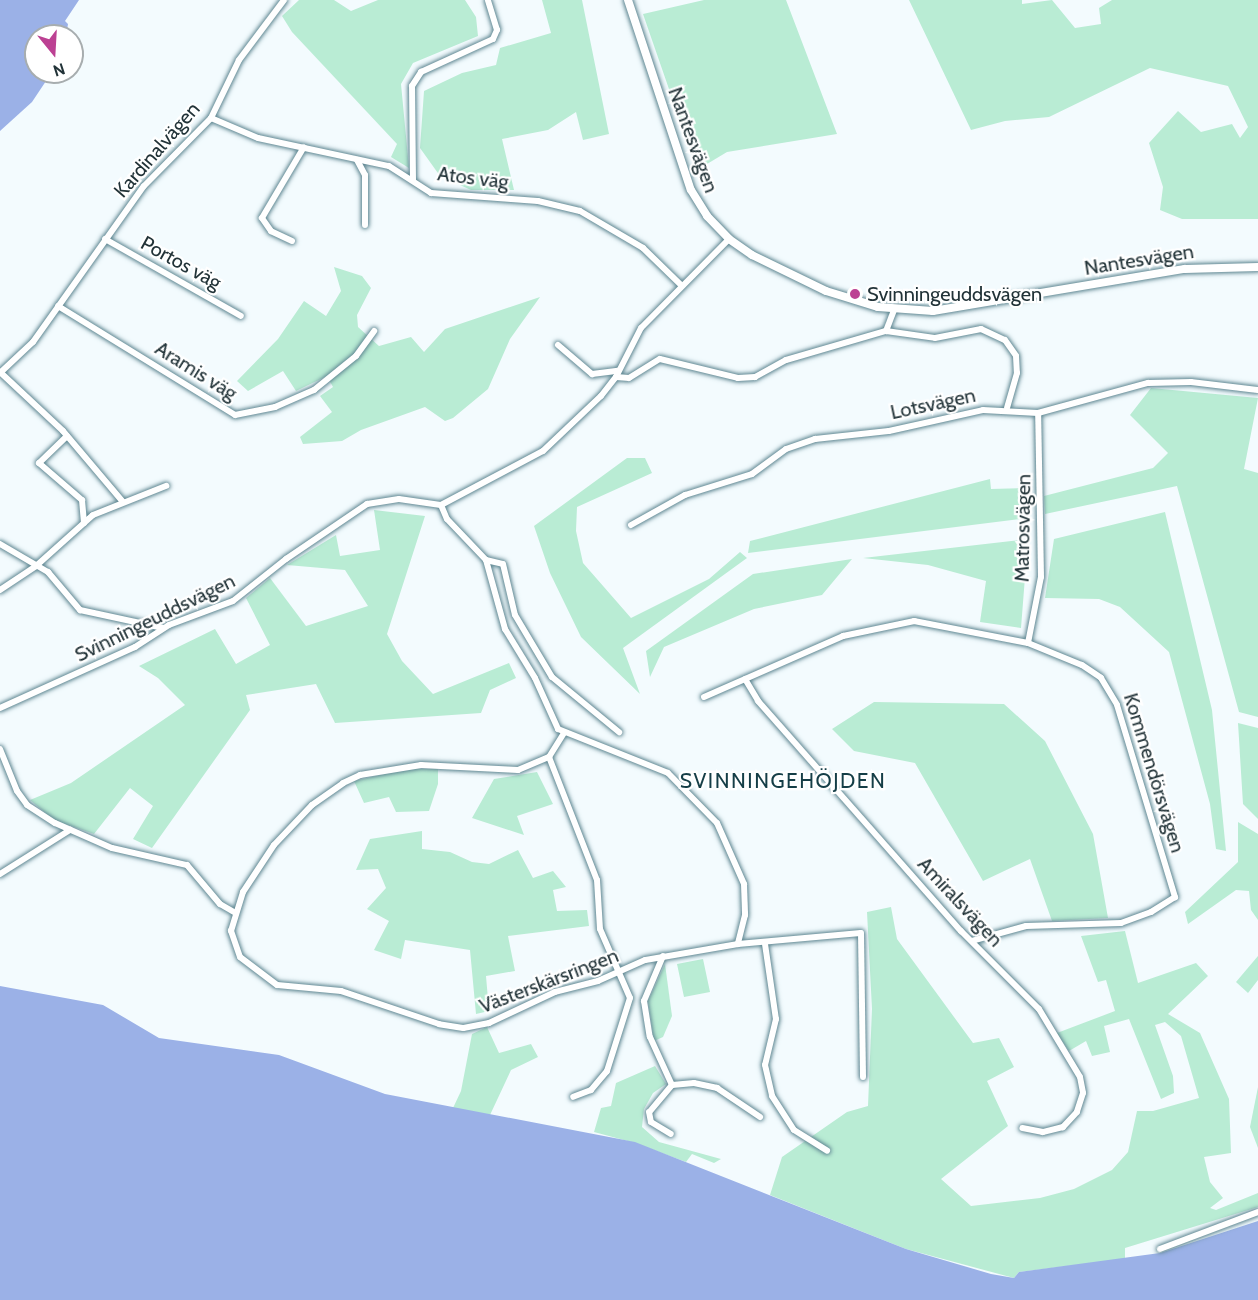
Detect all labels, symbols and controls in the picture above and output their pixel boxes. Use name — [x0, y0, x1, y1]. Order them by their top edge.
north arrow — [24, 24, 84, 84]
text: N — [51, 59, 67, 80]
street label: Nantesvägen — [663, 84, 723, 196]
street label: Kardinalvägen — [109, 97, 205, 203]
street label: Atos väg — [436, 162, 510, 194]
street label: Portos väg — [137, 231, 225, 295]
street label: Nantesvägen — [1083, 240, 1195, 280]
place label: Svinningeuddsvägen — [867, 282, 1042, 306]
marker: Svinningeuddsvägen — [848, 287, 862, 301]
street label: Aramis väg — [151, 336, 241, 406]
street label: Lotsvägen — [888, 383, 978, 425]
street label: Matrosvägen — [1010, 474, 1036, 582]
street label: Svinningeuddsvägen — [71, 569, 239, 667]
street label: Kommendörsvägen — [1118, 690, 1190, 856]
district label: SVINNINGEHÖJDEN — [680, 768, 886, 794]
street label: Amiralsvägen — [912, 852, 1008, 952]
street label: Västerskärsringen — [476, 943, 622, 1019]

